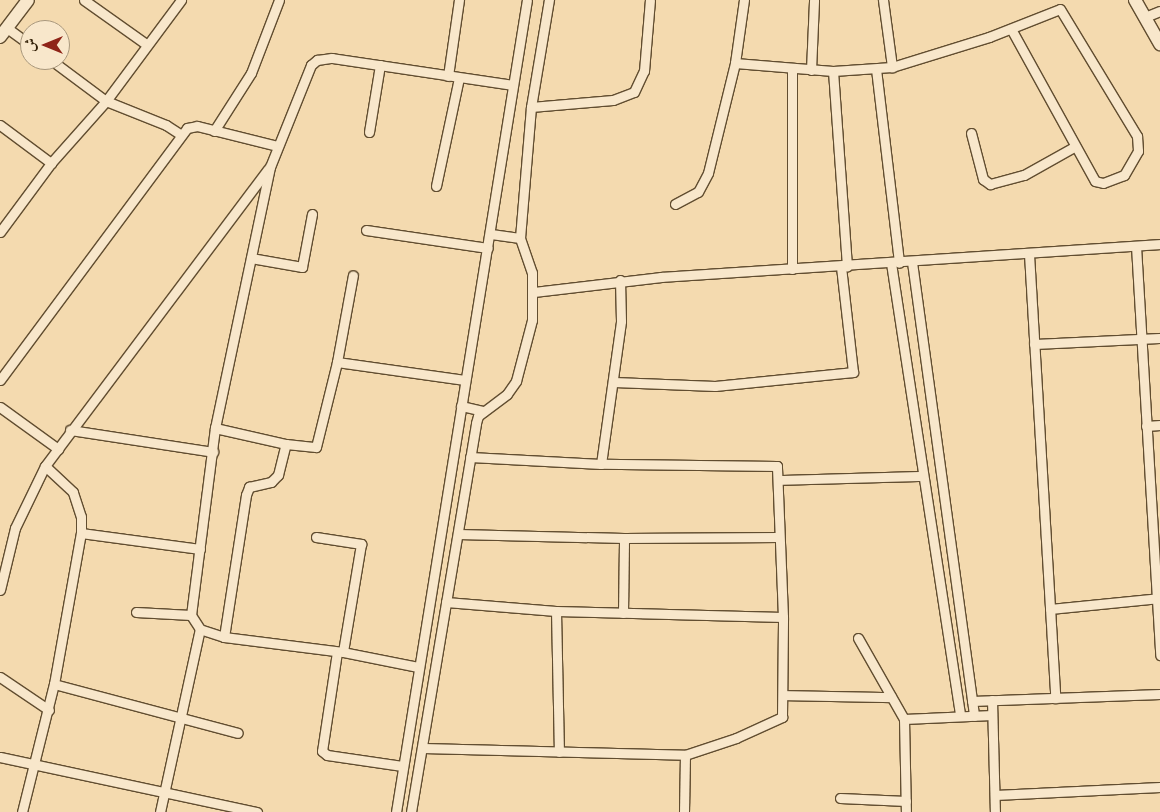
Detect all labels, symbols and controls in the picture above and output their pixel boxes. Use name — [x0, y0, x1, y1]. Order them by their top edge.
north arrow — [20, 20, 70, 70]
text: ش — [22, 38, 39, 52]

